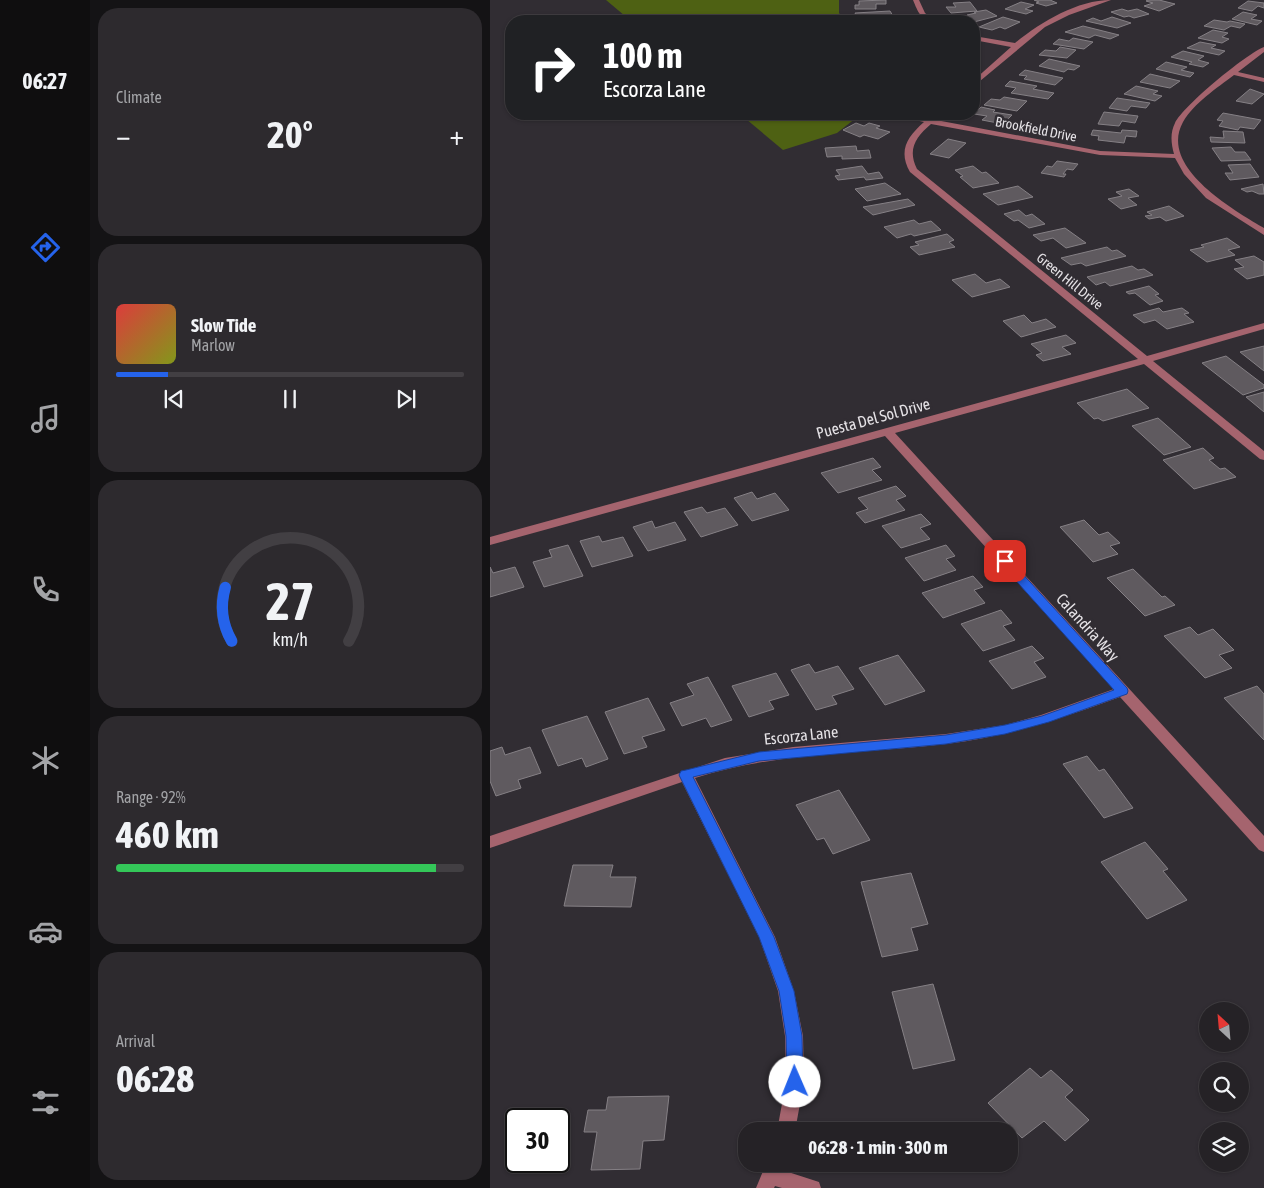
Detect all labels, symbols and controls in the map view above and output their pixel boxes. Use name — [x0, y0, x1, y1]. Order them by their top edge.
icon: right — [520, 35, 585, 100]
text: 100 m — [603, 35, 682, 75]
text: 06:27 — [22, 68, 68, 94]
text: Escorza Lane — [603, 76, 706, 102]
text: Climate — [116, 88, 162, 106]
text: 20° — [267, 113, 313, 156]
street label: Brookfield Drive — [994, 113, 1078, 145]
text: − — [116, 119, 131, 151]
text: + — [449, 119, 464, 151]
icon: directions — [28, 230, 63, 265]
street label: Green Hill Drive — [1034, 249, 1106, 313]
text: Slow Tide — [191, 314, 256, 336]
text: Marlow — [191, 336, 235, 354]
icon: previous — [160, 385, 188, 413]
icon: pause — [276, 385, 304, 413]
icon: next — [392, 385, 420, 413]
street label: Puesta Del Sol Drive — [814, 394, 932, 442]
icon: music — [28, 401, 63, 436]
pin — [984, 540, 1026, 582]
icon: arrive — [991, 547, 1019, 575]
text: 27 — [266, 571, 314, 631]
icon: phone — [28, 572, 63, 607]
street label: Calandria Way — [1052, 589, 1123, 666]
text: km/h — [272, 629, 308, 650]
street label: Escorza Lane — [763, 722, 839, 748]
icon: climate — [28, 743, 63, 778]
text: Range · 92% — [116, 788, 186, 806]
text: 460 km — [116, 813, 219, 856]
icon: car — [28, 914, 63, 949]
north arrow — [1199, 1002, 1249, 1052]
map controls — [1199, 1002, 1249, 1172]
text: Arrival — [116, 1032, 155, 1050]
position arrow — [768, 1055, 820, 1107]
text: 06:28 — [116, 1057, 194, 1100]
button: search — [1199, 1062, 1249, 1112]
icon: filters — [28, 1085, 63, 1120]
speed limit sign: 30 — [505, 1108, 570, 1173]
button: layers — [1199, 1122, 1249, 1172]
text: 06:28 · 1 min · 300 m — [808, 1136, 948, 1158]

